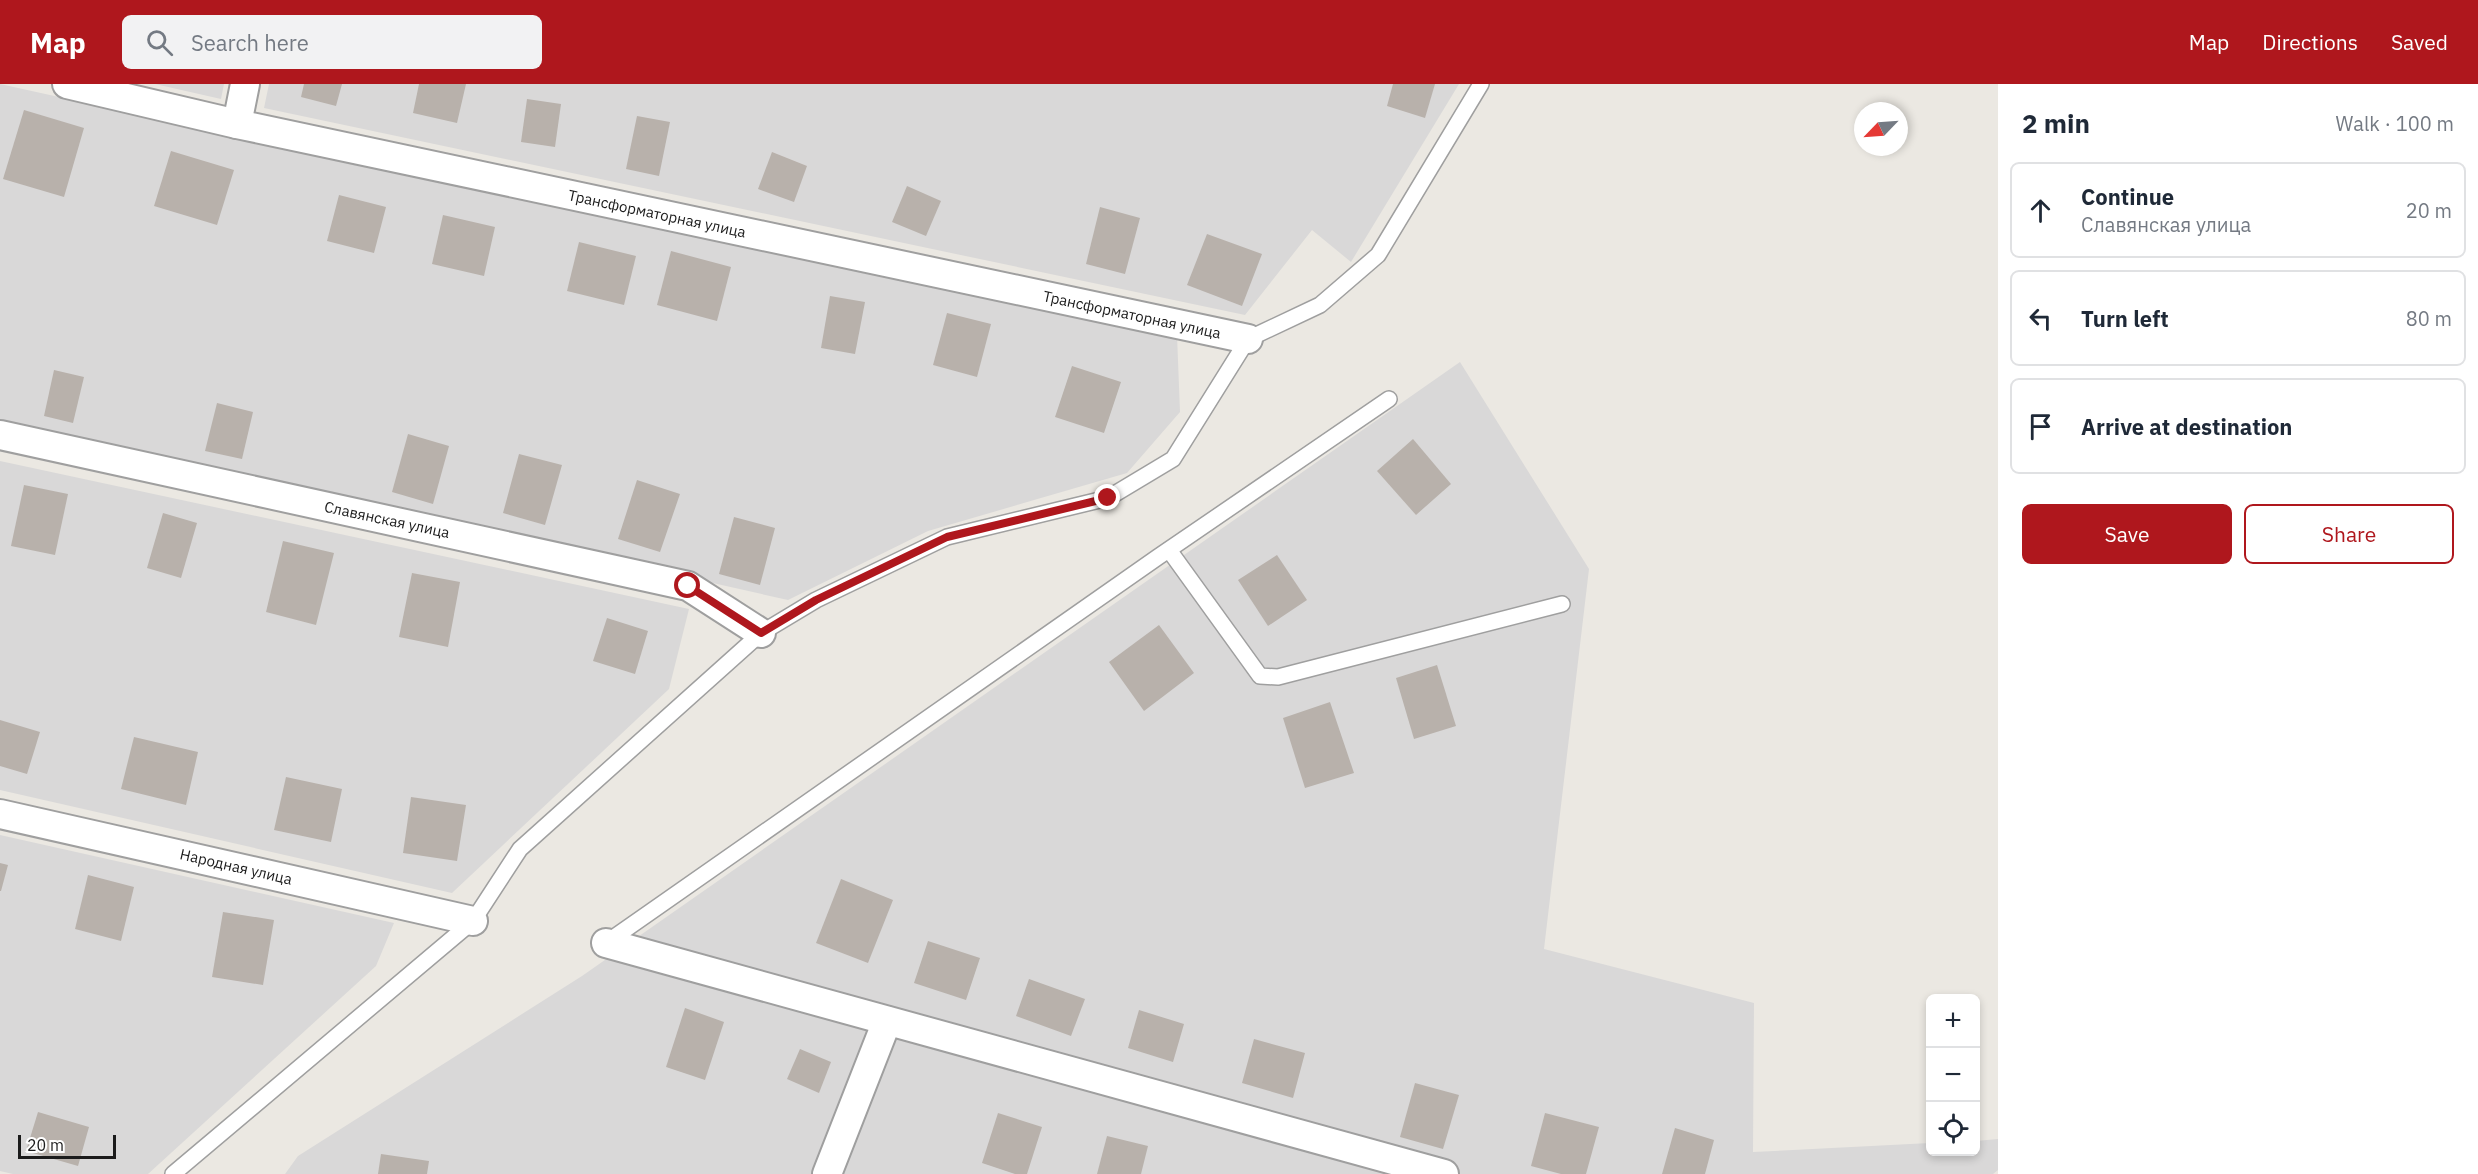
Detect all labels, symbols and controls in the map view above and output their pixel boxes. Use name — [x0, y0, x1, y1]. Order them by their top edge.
search box — [122, 15, 542, 69]
text: Map — [30, 24, 86, 61]
icon: search — [143, 26, 176, 59]
text: Search here — [191, 28, 309, 57]
text: Map — [2189, 28, 2229, 56]
text: Directions — [2262, 28, 2358, 56]
text: Saved — [2391, 28, 2448, 56]
north arrow — [1854, 102, 1908, 156]
text: 2 min — [2022, 106, 2090, 140]
text: Walk · 100 m — [2336, 110, 2454, 137]
text: Continue — [2081, 182, 2174, 211]
street label: Трансформаторная улица — [566, 185, 748, 242]
icon: ahead — [2024, 194, 2057, 227]
text: 20 m — [2406, 197, 2452, 224]
text: Славянская улица — [2081, 211, 2251, 238]
street label: Трансформаторная улица — [1041, 286, 1223, 343]
icon: left — [2024, 302, 2057, 335]
text: Turn left — [2081, 304, 2169, 333]
text: 80 m — [2406, 305, 2452, 332]
icon: arrive — [2024, 410, 2057, 443]
text: Arrive at destination — [2081, 412, 2292, 441]
route end — [1094, 484, 1120, 510]
street label: Славянская улица — [323, 497, 452, 542]
button: Save — [2022, 504, 2232, 564]
button: Share — [2244, 504, 2454, 564]
route start — [674, 572, 700, 598]
street label: Народная улица — [178, 844, 294, 889]
map controls — [1926, 994, 1980, 1156]
button: + — [1926, 994, 1980, 1048]
button: − — [1926, 1048, 1980, 1102]
button: locate — [1926, 1102, 1980, 1156]
scale bar — [18, 1132, 116, 1160]
text: 20 m — [27, 1135, 64, 1155]

